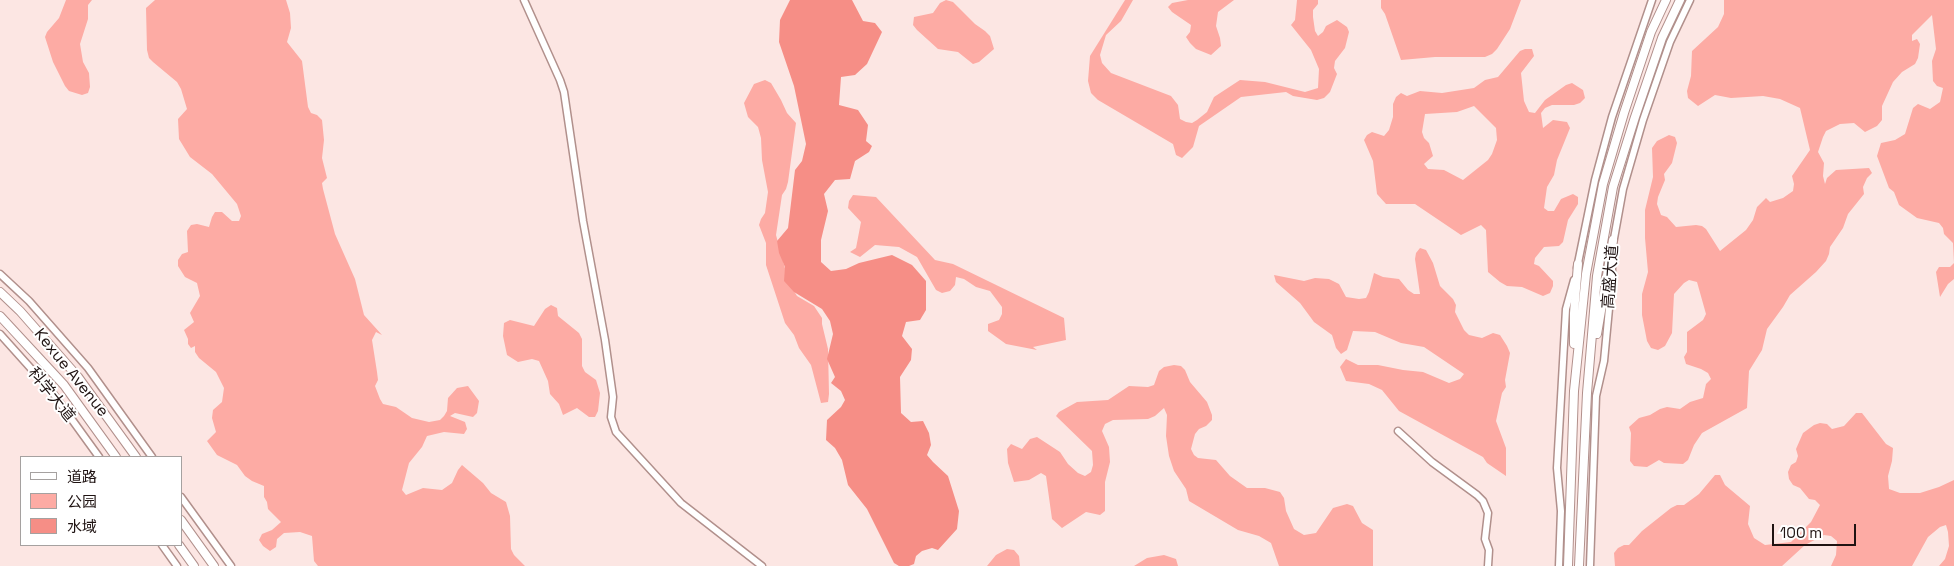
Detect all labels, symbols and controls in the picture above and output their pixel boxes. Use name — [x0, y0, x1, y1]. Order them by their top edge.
street label: 高盛大道 — [1599, 244, 1623, 310]
street label: Kexue Avenue — [30, 325, 112, 421]
street label: 科学大道 — [23, 364, 79, 426]
legend — [20, 456, 182, 546]
text: 道路 — [67, 467, 97, 486]
text: 公园 — [67, 492, 97, 511]
scale bar — [1774, 514, 1858, 546]
text: 水域 — [67, 517, 97, 536]
text: 100 m — [1780, 523, 1822, 542]

